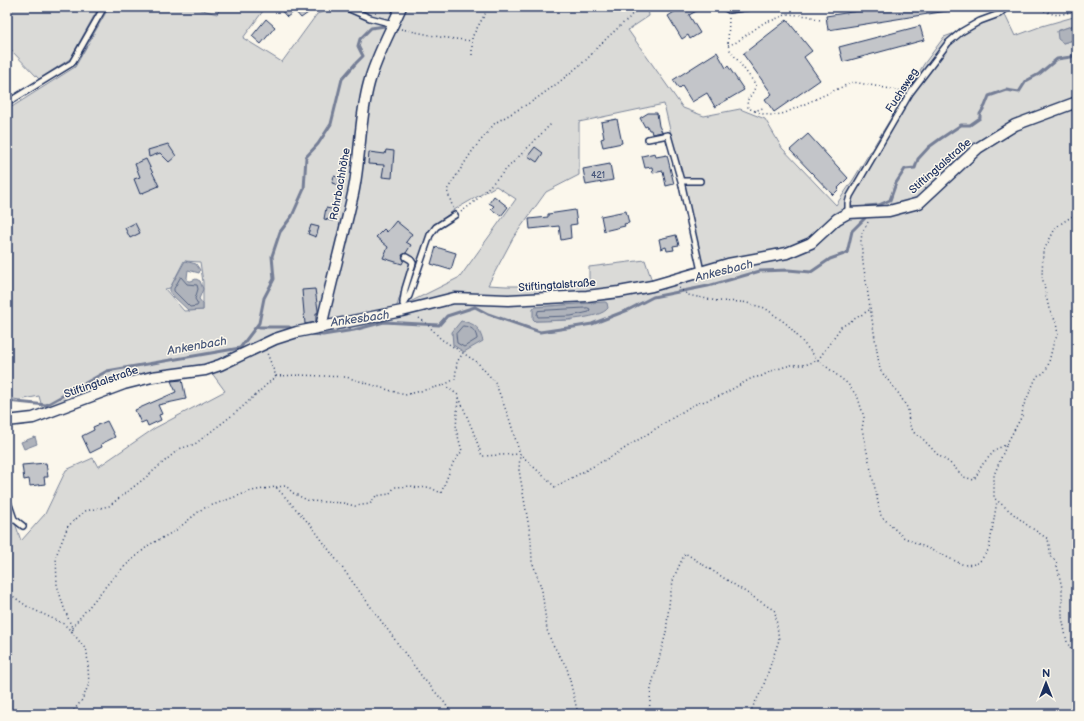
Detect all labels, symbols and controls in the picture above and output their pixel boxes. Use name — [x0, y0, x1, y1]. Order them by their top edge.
street label: Fuchsweg — [883, 65, 921, 115]
street label: Stiftingtalstraße — [906, 135, 974, 196]
street label: Rohrbachhöhe — [327, 146, 353, 221]
house number: 421 — [591, 170, 605, 181]
water label: Ankesbach — [693, 256, 755, 286]
street label: Stiftingtalstraße — [518, 276, 597, 294]
water label: Ankesbach — [329, 307, 391, 331]
water label: Ankenbach — [165, 333, 228, 359]
street label: Stiftingtalstraße — [62, 363, 140, 401]
north arrow — [1026, 663, 1066, 703]
text: N — [1042, 667, 1050, 680]

